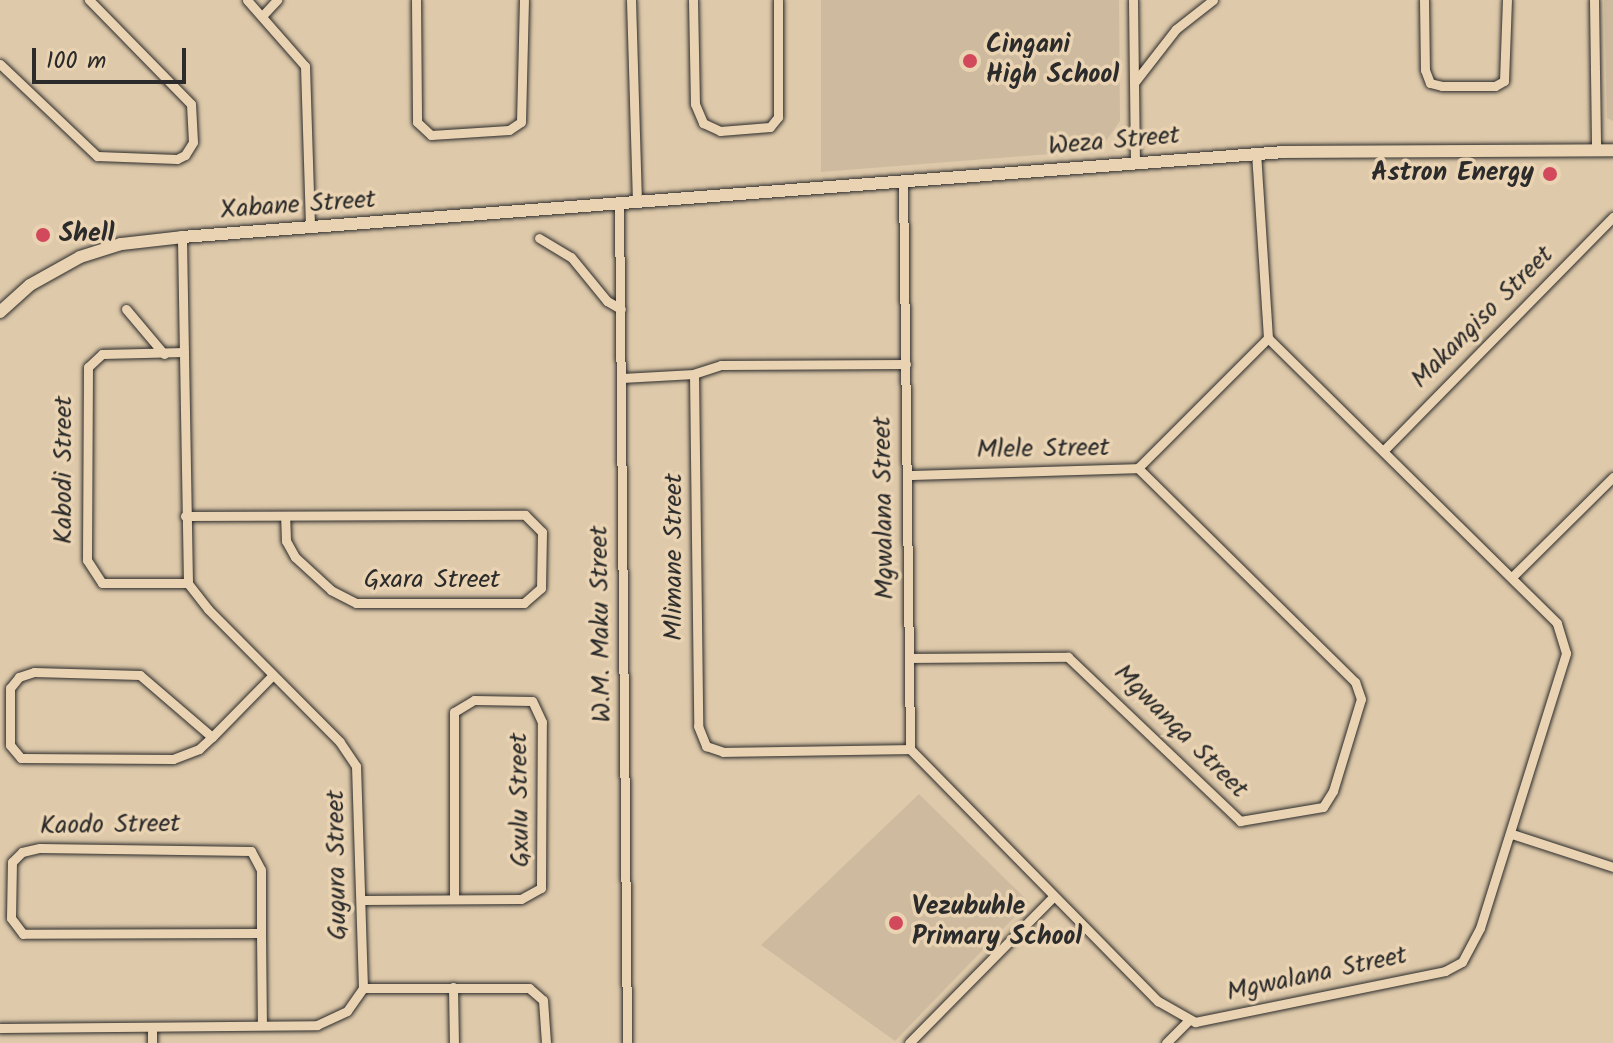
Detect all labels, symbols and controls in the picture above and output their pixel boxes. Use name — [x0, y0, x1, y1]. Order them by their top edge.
place label: Cingani High School — [986, 30, 1119, 92]
scale bar — [36, 32, 190, 82]
text: 100 m — [46, 42, 106, 81]
marker: Cingani High School — [961, 52, 979, 70]
street label: Weza Street — [1047, 121, 1181, 163]
place label: Astron Energy — [1371, 158, 1534, 190]
marker: Astron Energy — [1541, 165, 1559, 183]
street label: Xabane Street — [219, 185, 377, 227]
place label: Shell — [59, 219, 115, 251]
marker: Shell — [34, 226, 52, 244]
street label: Makangiso Street — [1405, 240, 1561, 396]
street label: Kabodi Street — [49, 396, 81, 544]
street label: Mgwalana Street — [868, 416, 902, 600]
street label: Mlele Street — [976, 433, 1110, 467]
street label: Mlimane Street — [659, 473, 691, 641]
street label: W.M. Maku Street — [585, 525, 619, 723]
street label: Gxara Street — [364, 565, 500, 597]
street label: Mgwanqa Street — [1106, 658, 1254, 806]
street label: Gxulu Street — [504, 732, 538, 868]
street label: Gugura Street — [321, 790, 355, 940]
street label: Kaodo Street — [40, 809, 180, 843]
place label: Vezubuhle Primary School — [912, 892, 1082, 954]
marker: Vezubuhle Primary School — [887, 914, 905, 932]
street label: Mgwalana Street — [1224, 941, 1410, 1009]

